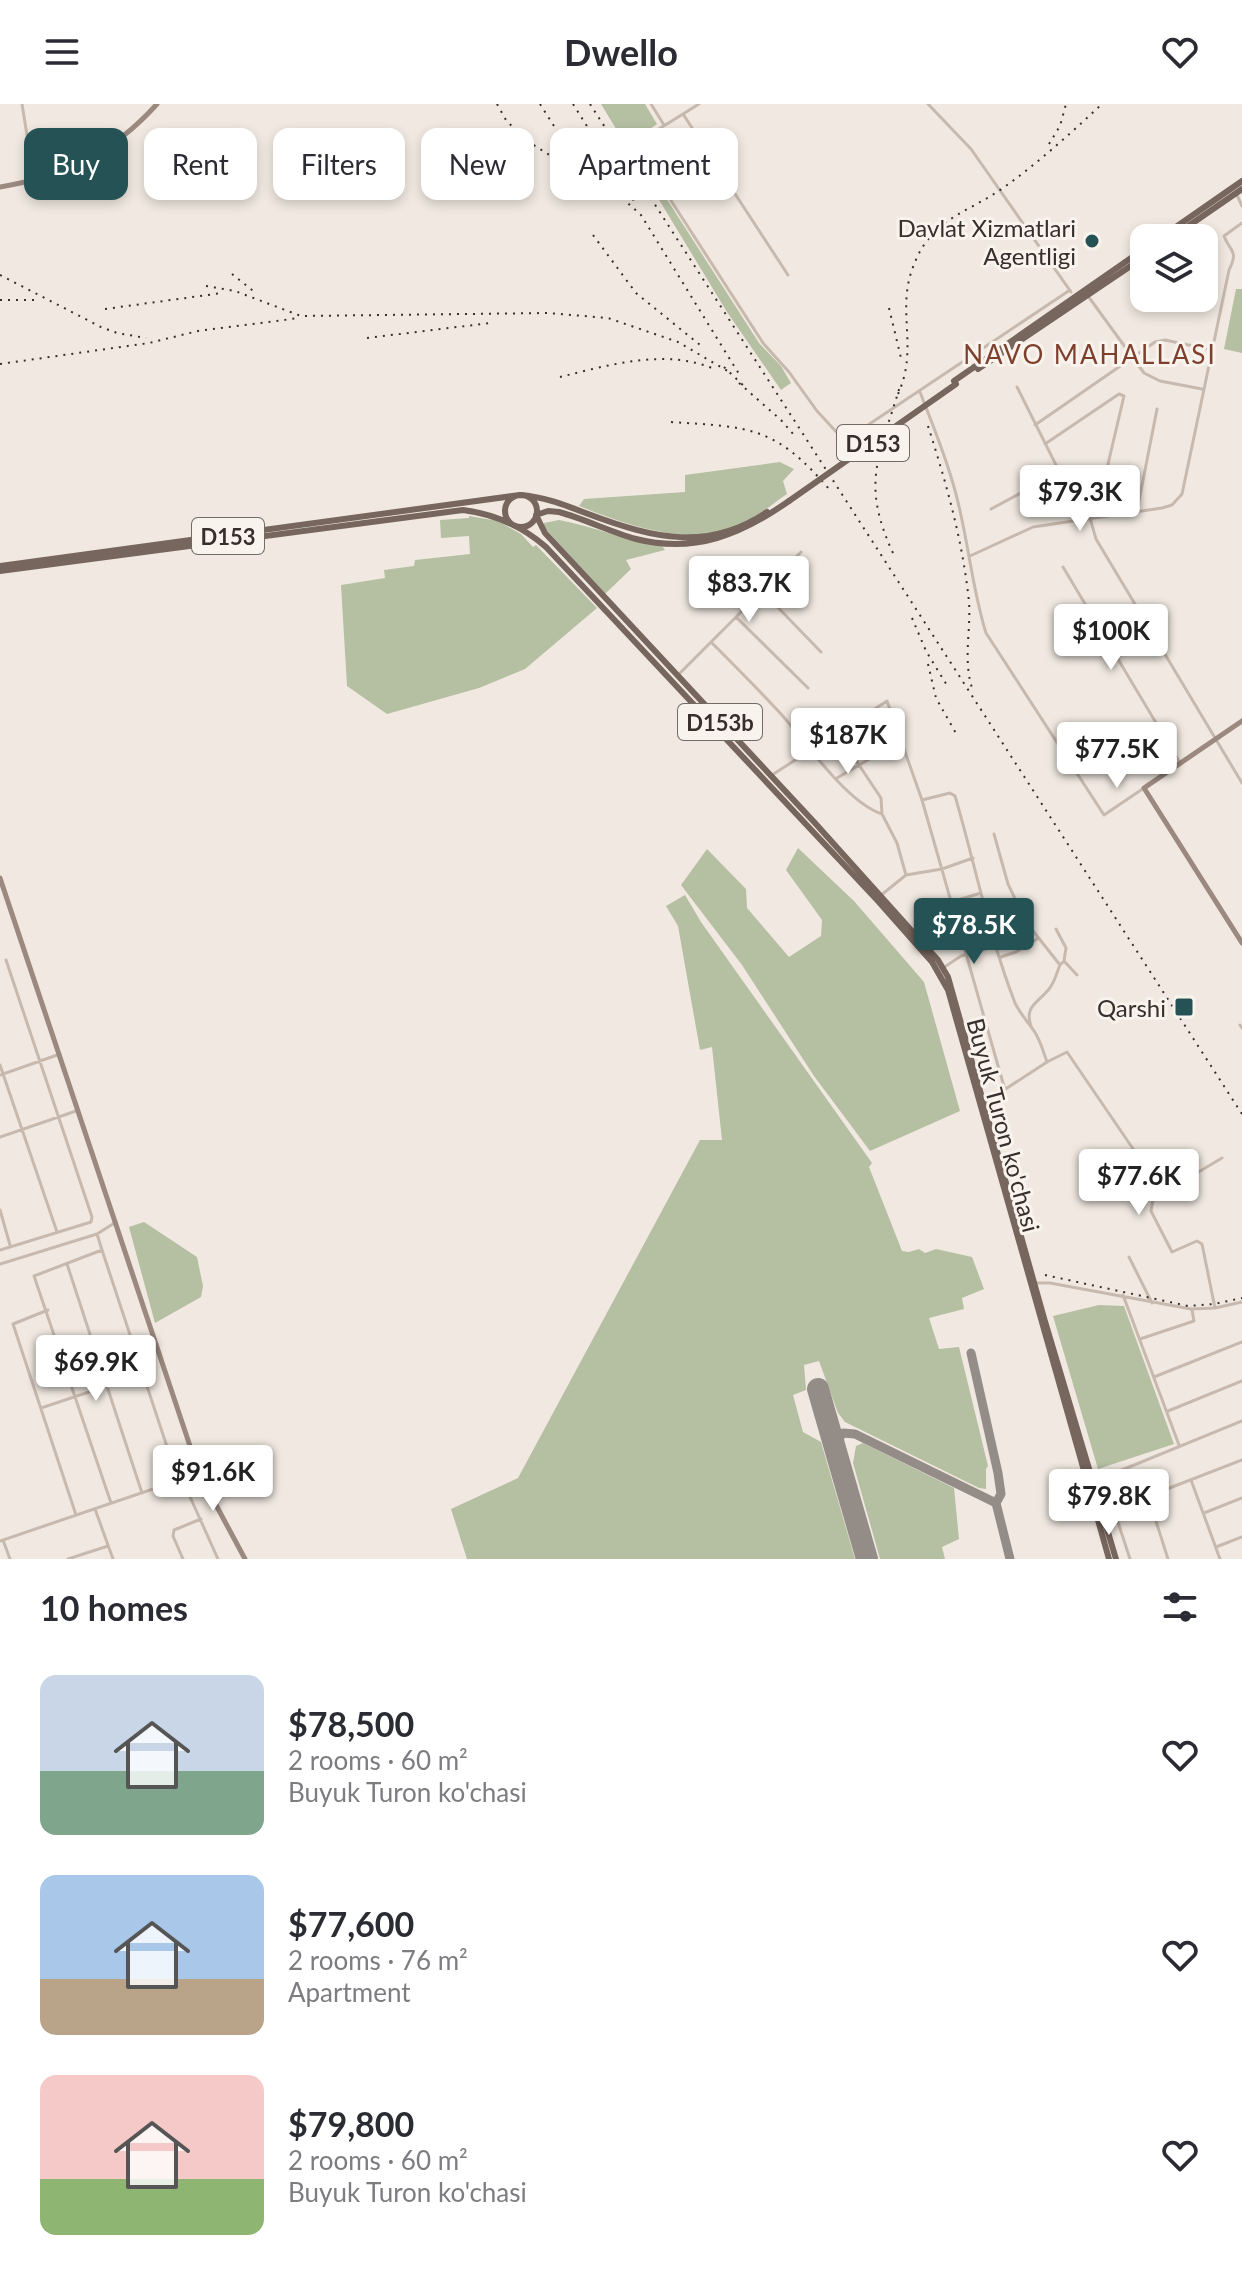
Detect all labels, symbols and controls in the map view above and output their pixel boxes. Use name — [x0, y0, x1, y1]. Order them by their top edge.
icon: menu — [40, 30, 84, 74]
text: Dwello — [564, 30, 678, 74]
icon: heart — [1158, 30, 1202, 74]
chip: Buy — [24, 128, 128, 200]
chip: Rent — [144, 128, 257, 200]
chip: Filters — [273, 128, 405, 200]
chip: New — [421, 128, 534, 200]
chip: Apartment — [550, 128, 738, 200]
place label: Davlat Xizmatlari Agentligi — [897, 213, 1076, 270]
map controls — [1130, 224, 1218, 312]
button: layers — [1130, 224, 1218, 312]
marker: Davlat Xizmatlari Agentligi — [1083, 232, 1101, 250]
district label: NAVO MAHALLASI — [963, 338, 1217, 370]
road number: D153 — [837, 425, 909, 461]
pin: $79.3K — [1015, 465, 1145, 533]
text: $79.3K — [1038, 475, 1122, 507]
road number: D153 — [192, 518, 264, 554]
pin: $83.7K — [684, 556, 814, 624]
text: $83.7K — [707, 566, 791, 598]
pin: $100K — [1055, 604, 1167, 672]
text: $100K — [1072, 614, 1150, 646]
road number: D153b — [678, 704, 762, 740]
pin: $187K — [792, 708, 904, 776]
text: $187K — [809, 718, 887, 750]
pin: $77.5K — [1052, 722, 1182, 790]
text: $77.5K — [1075, 732, 1159, 764]
pin: $78.5K — [909, 898, 1039, 966]
text: $78.5K — [932, 908, 1016, 940]
place label: Qarshi — [1097, 993, 1166, 1022]
marker: Qarshi — [1173, 996, 1195, 1018]
street label: Buyuk Turon ko'chasi — [961, 1015, 1047, 1235]
pin: $77.6K — [1074, 1149, 1204, 1217]
text: $77.6K — [1097, 1159, 1181, 1191]
pin: $69.9K — [31, 1335, 161, 1403]
text: $69.9K — [54, 1345, 138, 1377]
pin: $91.6K — [148, 1445, 278, 1513]
text: $91.6K — [171, 1455, 255, 1487]
pin: $79.8K — [1044, 1469, 1174, 1537]
text: $79.8K — [1067, 1479, 1151, 1511]
icon: filters — [1158, 1585, 1202, 1629]
text: 10 homes — [40, 1587, 188, 1628]
text: $78,500 — [288, 1703, 414, 1744]
icon: home — [104, 1707, 200, 1803]
icon: heart — [1158, 1733, 1202, 1777]
text: 2 rooms · 60 m² — [288, 1744, 468, 1776]
text: Buyuk Turon ko'chasi — [288, 1776, 527, 1808]
text: $77,600 — [288, 1903, 414, 1944]
icon: home — [104, 1907, 200, 2003]
icon: heart — [1158, 1933, 1202, 1977]
text: 2 rooms · 76 m² — [288, 1944, 468, 1976]
text: Apartment — [288, 1976, 411, 2008]
text: $79,800 — [288, 2103, 414, 2144]
icon: home — [104, 2107, 200, 2203]
icon: heart — [1158, 2133, 1202, 2177]
text: 2 rooms · 60 m² — [288, 2144, 468, 2176]
text: Buyuk Turon ko'chasi — [288, 2176, 527, 2208]

